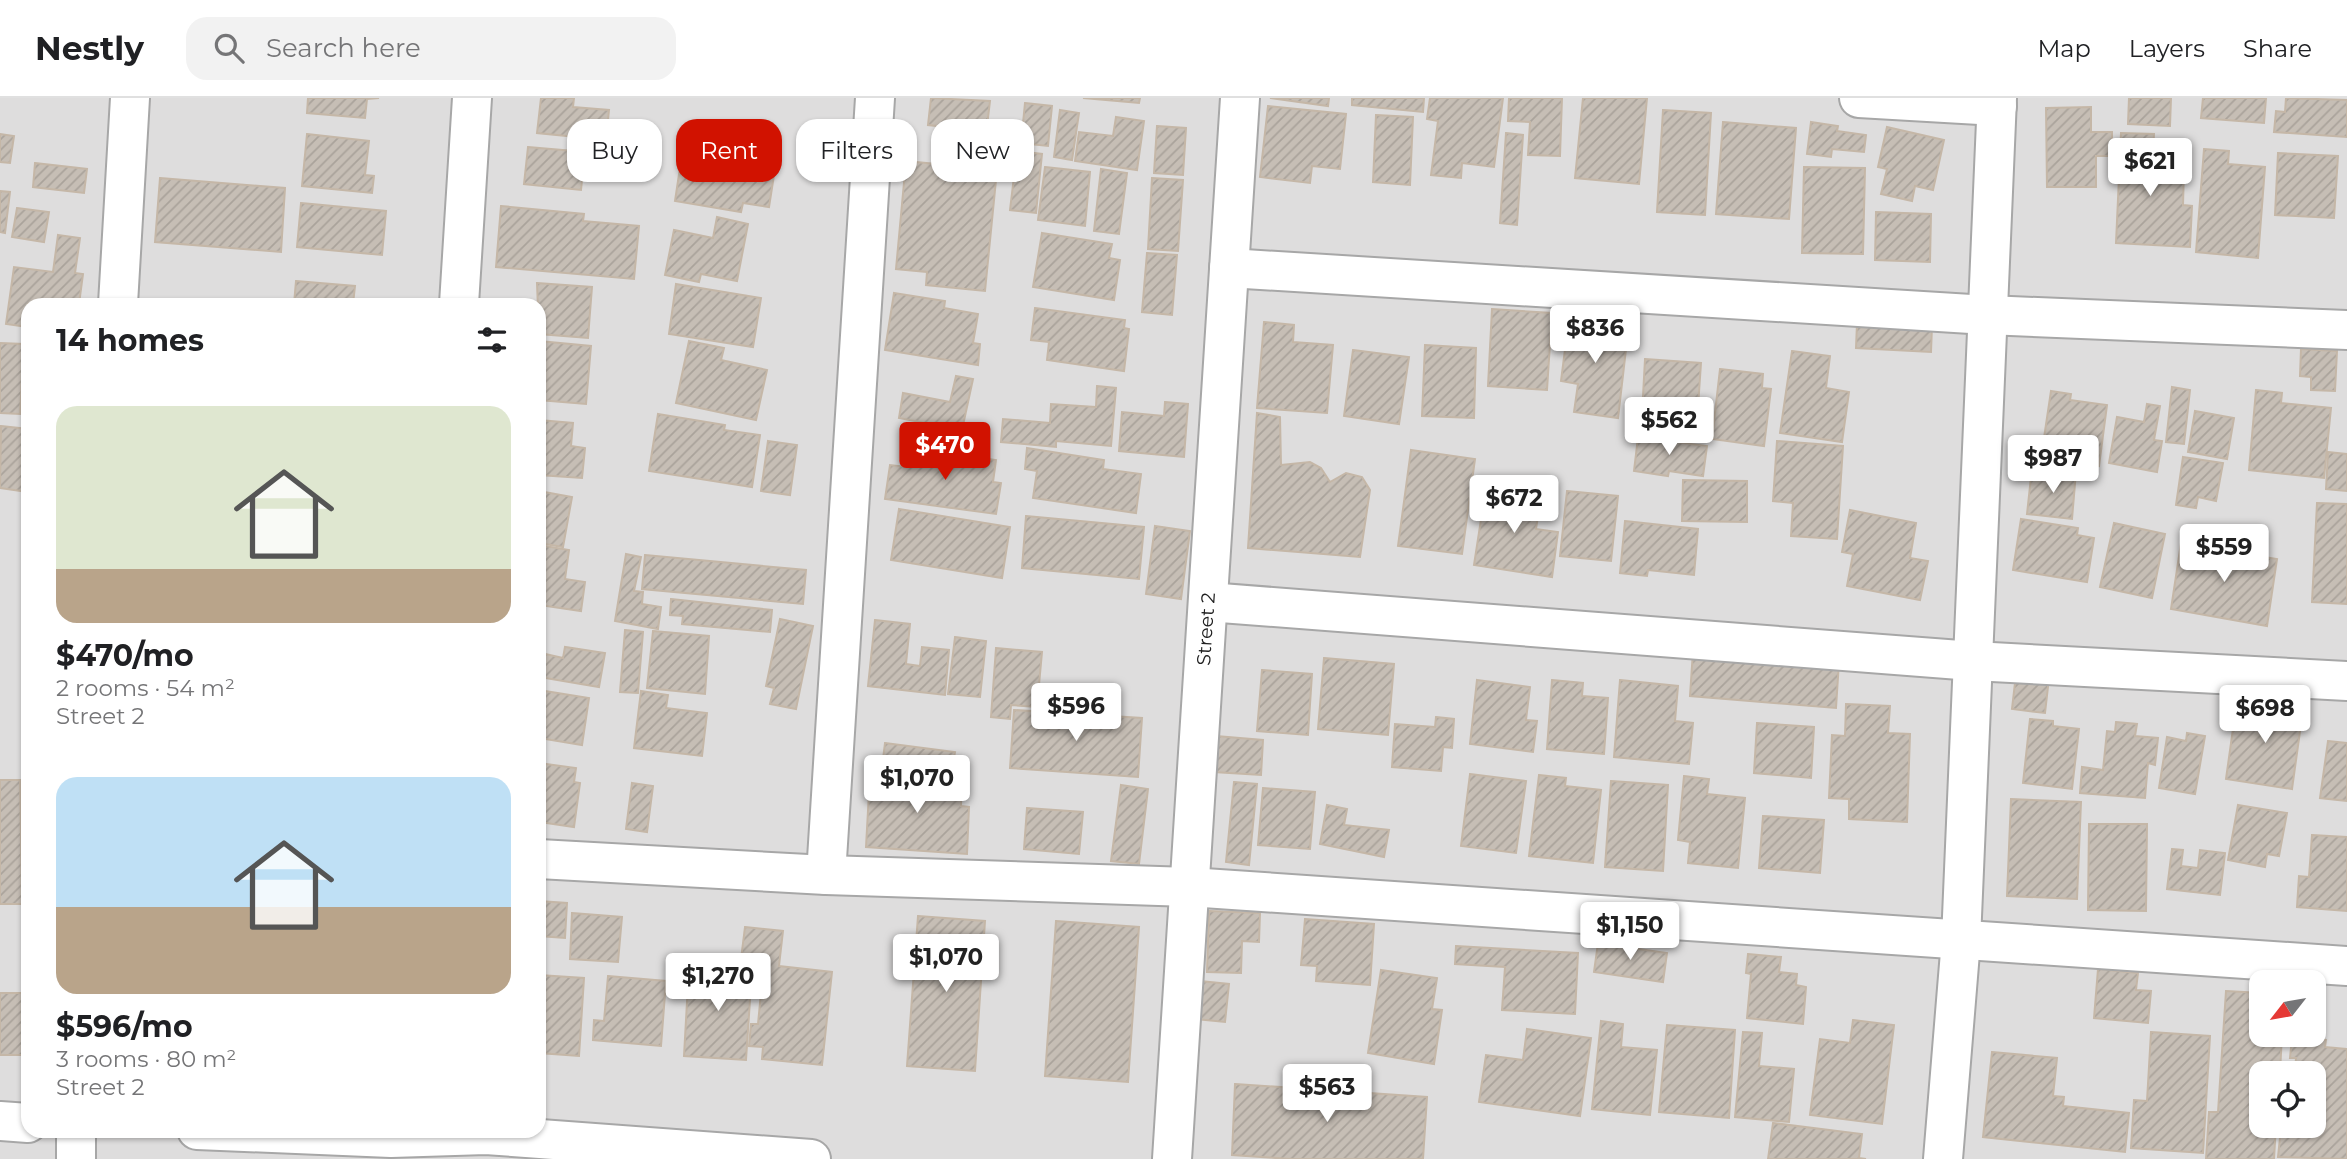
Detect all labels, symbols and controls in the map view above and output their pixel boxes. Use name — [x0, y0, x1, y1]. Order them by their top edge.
search box — [186, 17, 676, 80]
text: Nestly — [35, 28, 144, 68]
icon: search — [210, 29, 248, 67]
text: Search here — [266, 32, 421, 64]
text: Map — [2037, 34, 2091, 63]
text: Layers — [2129, 34, 2205, 63]
text: Share — [2243, 34, 2312, 63]
chip: Buy — [567, 119, 662, 182]
chip: Rent — [676, 119, 782, 182]
chip: Filters — [796, 119, 917, 182]
chip: New — [931, 119, 1034, 182]
pin: $621 — [2109, 139, 2191, 198]
text: $621 — [2124, 147, 2176, 175]
pin: $836 — [1554, 306, 1636, 365]
text: $836 — [1566, 314, 1624, 342]
icon: filters — [473, 321, 511, 359]
text: 14 homes — [56, 322, 204, 359]
pin: $562 — [1628, 398, 1710, 457]
text: $562 — [1641, 406, 1697, 434]
pin: $470 — [904, 422, 986, 482]
text: $470 — [915, 431, 975, 459]
pin: $987 — [2012, 436, 2094, 495]
text: $987 — [2024, 444, 2082, 472]
icon: home — [221, 451, 347, 577]
pin: $672 — [1473, 476, 1555, 535]
text: $672 — [1485, 484, 1543, 512]
pin: $559 — [2183, 524, 2265, 584]
text: $559 — [2196, 533, 2252, 561]
street label: Street 2 — [1192, 591, 1220, 666]
text: $470/mo — [56, 637, 194, 674]
text: 2 rooms · 54 m² — [56, 674, 235, 702]
pin: $596 — [1035, 684, 1117, 743]
pin: $698 — [2224, 686, 2306, 745]
text: $596 — [1047, 692, 1105, 720]
text: $698 — [2235, 694, 2295, 722]
text: Street 2 — [56, 702, 145, 730]
pin: $1,070 — [860, 756, 974, 815]
text: $1,070 — [880, 764, 954, 792]
icon: home — [221, 822, 347, 948]
pin: $1,150 — [1573, 902, 1687, 962]
text: $1,150 — [1596, 911, 1664, 939]
pin: $1,070 — [889, 934, 1003, 994]
text: $1,070 — [909, 943, 983, 971]
pin: $1,270 — [661, 954, 775, 1013]
text: $1,270 — [682, 962, 754, 990]
north arrow — [2249, 970, 2326, 1046]
map controls — [2249, 970, 2326, 1138]
text: $596/mo — [56, 1008, 193, 1045]
text: 3 rooms · 80 m² — [56, 1045, 236, 1073]
button: locate — [2249, 1061, 2326, 1138]
pin: $563 — [1286, 1065, 1368, 1124]
text: Street 2 — [56, 1073, 145, 1101]
text: $563 — [1299, 1073, 1355, 1101]

